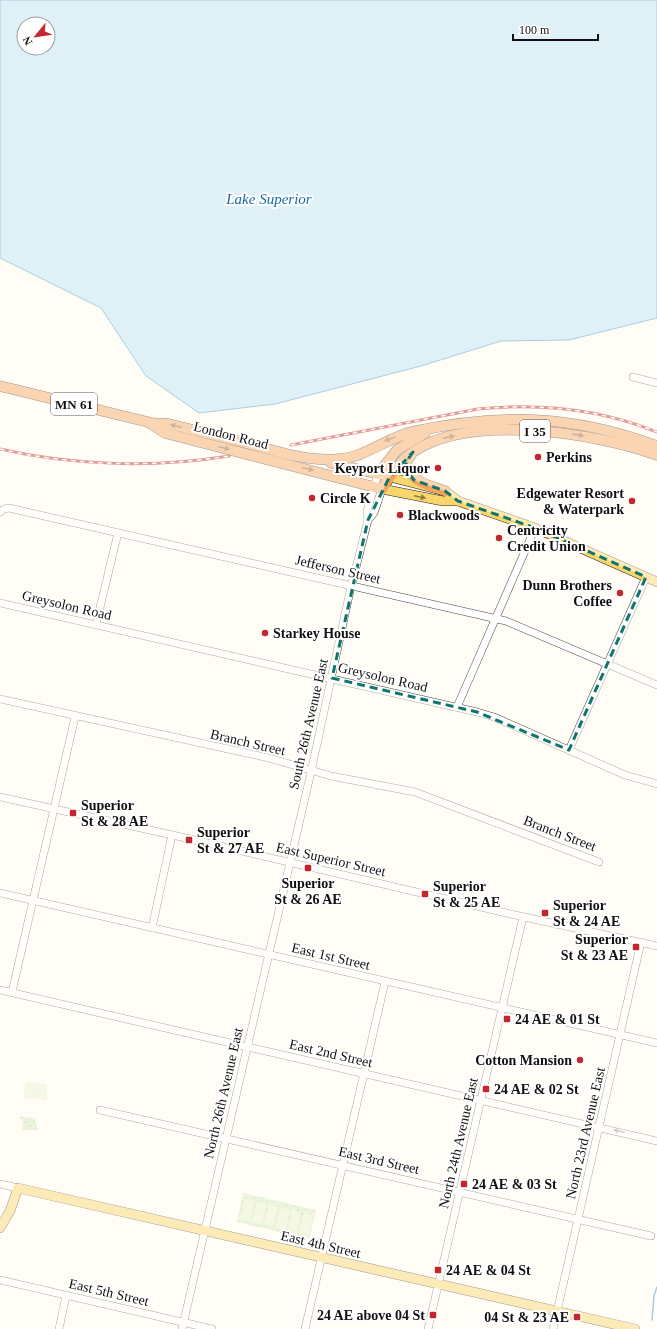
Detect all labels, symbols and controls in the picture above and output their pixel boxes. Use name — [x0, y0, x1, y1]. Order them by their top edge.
north arrow — [16, 16, 56, 56]
scale bar — [513, 16, 598, 42]
text: 100 m — [519, 23, 550, 37]
text: N — [20, 34, 34, 47]
water label: Lake Superior — [225, 191, 312, 207]
road number: MN 61 — [51, 393, 97, 415]
street label: London Road — [192, 419, 270, 452]
road number: I 35 — [520, 420, 550, 442]
one-way arrow — [169, 422, 182, 428]
one-way arrow — [572, 432, 584, 438]
one-way arrow — [443, 434, 455, 440]
one-way arrow — [384, 437, 396, 443]
one-way arrow — [218, 445, 230, 451]
place label: Perkins — [546, 450, 592, 465]
marker: Perkins — [533, 452, 543, 462]
place label: Keyport Liquor — [335, 461, 430, 476]
marker: Keyport Liquor — [433, 463, 443, 473]
one-way arrow — [302, 467, 314, 473]
place label: Edgewater Resort & Waterpark — [517, 486, 624, 517]
place label: Circle K — [320, 491, 371, 506]
marker: Circle K — [307, 493, 317, 503]
one-way arrow — [414, 494, 426, 500]
marker: Edgewater Resort & Waterpark — [627, 496, 637, 506]
place label: Blackwoods — [408, 508, 480, 523]
marker: Blackwoods — [395, 510, 405, 520]
place label: Centricity Credit Union — [507, 523, 586, 554]
marker: Centricity Credit Union — [494, 533, 504, 543]
street label: Jefferson Street — [294, 552, 382, 587]
place label: Dunn Brothers Coffee — [522, 578, 613, 609]
street label: Greysolon Road — [21, 588, 113, 623]
marker: Dunn Brothers Coffee — [615, 588, 625, 598]
place label: Starkey House — [273, 626, 361, 641]
marker: Starkey House — [260, 628, 270, 638]
street label: South 26th Avenue East — [286, 657, 331, 791]
street label: Greysolon Road — [337, 660, 429, 695]
street label: Branch Street — [209, 727, 287, 758]
place label: Superior St & 28 AE — [81, 798, 148, 829]
marker: Superior St & 28 AE — [68, 808, 78, 818]
street label: Branch Street — [521, 813, 598, 854]
place label: Superior St & 27 AE — [197, 825, 264, 856]
marker: Superior St & 27 AE — [184, 835, 194, 845]
street label: East Superior Street — [275, 840, 387, 879]
marker: Superior St & 26 AE — [303, 863, 313, 873]
place label: Superior St & 26 AE — [274, 876, 342, 907]
place label: Superior St & 25 AE — [433, 879, 500, 910]
marker: Superior St & 25 AE — [420, 889, 430, 899]
place label: Superior St & 24 AE — [553, 898, 620, 929]
marker: Superior St & 24 AE — [540, 908, 550, 918]
place label: Superior St & 23 AE — [561, 932, 628, 963]
street label: East 1st Street — [290, 940, 372, 973]
marker: Superior St & 23 AE — [631, 942, 641, 952]
place label: 24 AE & 01 St — [515, 1012, 600, 1027]
marker: 24 AE & 01 St — [502, 1014, 512, 1024]
street label: North 26th Avenue East — [201, 1026, 246, 1160]
street label: East 2nd Street — [288, 1037, 374, 1070]
place label: Cotton Mansion — [475, 1053, 572, 1068]
marker: Cotton Mansion — [575, 1055, 585, 1065]
street label: North 23rd Avenue East — [563, 1066, 608, 1200]
street label: North 24th Avenue East — [436, 1076, 481, 1210]
place label: 24 AE & 02 St — [494, 1082, 579, 1097]
marker: 24 AE & 02 St — [481, 1084, 491, 1094]
one-way arrow — [613, 1128, 625, 1134]
street label: East 3rd Street — [337, 1144, 421, 1177]
place label: 24 AE & 03 St — [472, 1177, 557, 1192]
marker: 24 AE & 03 St — [459, 1179, 469, 1189]
street label: East 4th Street — [279, 1228, 362, 1261]
place label: 24 AE & 04 St — [446, 1263, 531, 1278]
marker: 24 AE & 04 St — [433, 1265, 443, 1275]
street label: East 5th Street — [67, 1276, 150, 1309]
place label: 24 AE above 04 St — [317, 1308, 425, 1323]
marker: 24 AE above 04 St — [428, 1310, 438, 1320]
place label: 04 St & 23 AE — [484, 1310, 569, 1325]
marker: 04 St & 23 AE — [572, 1312, 582, 1322]

